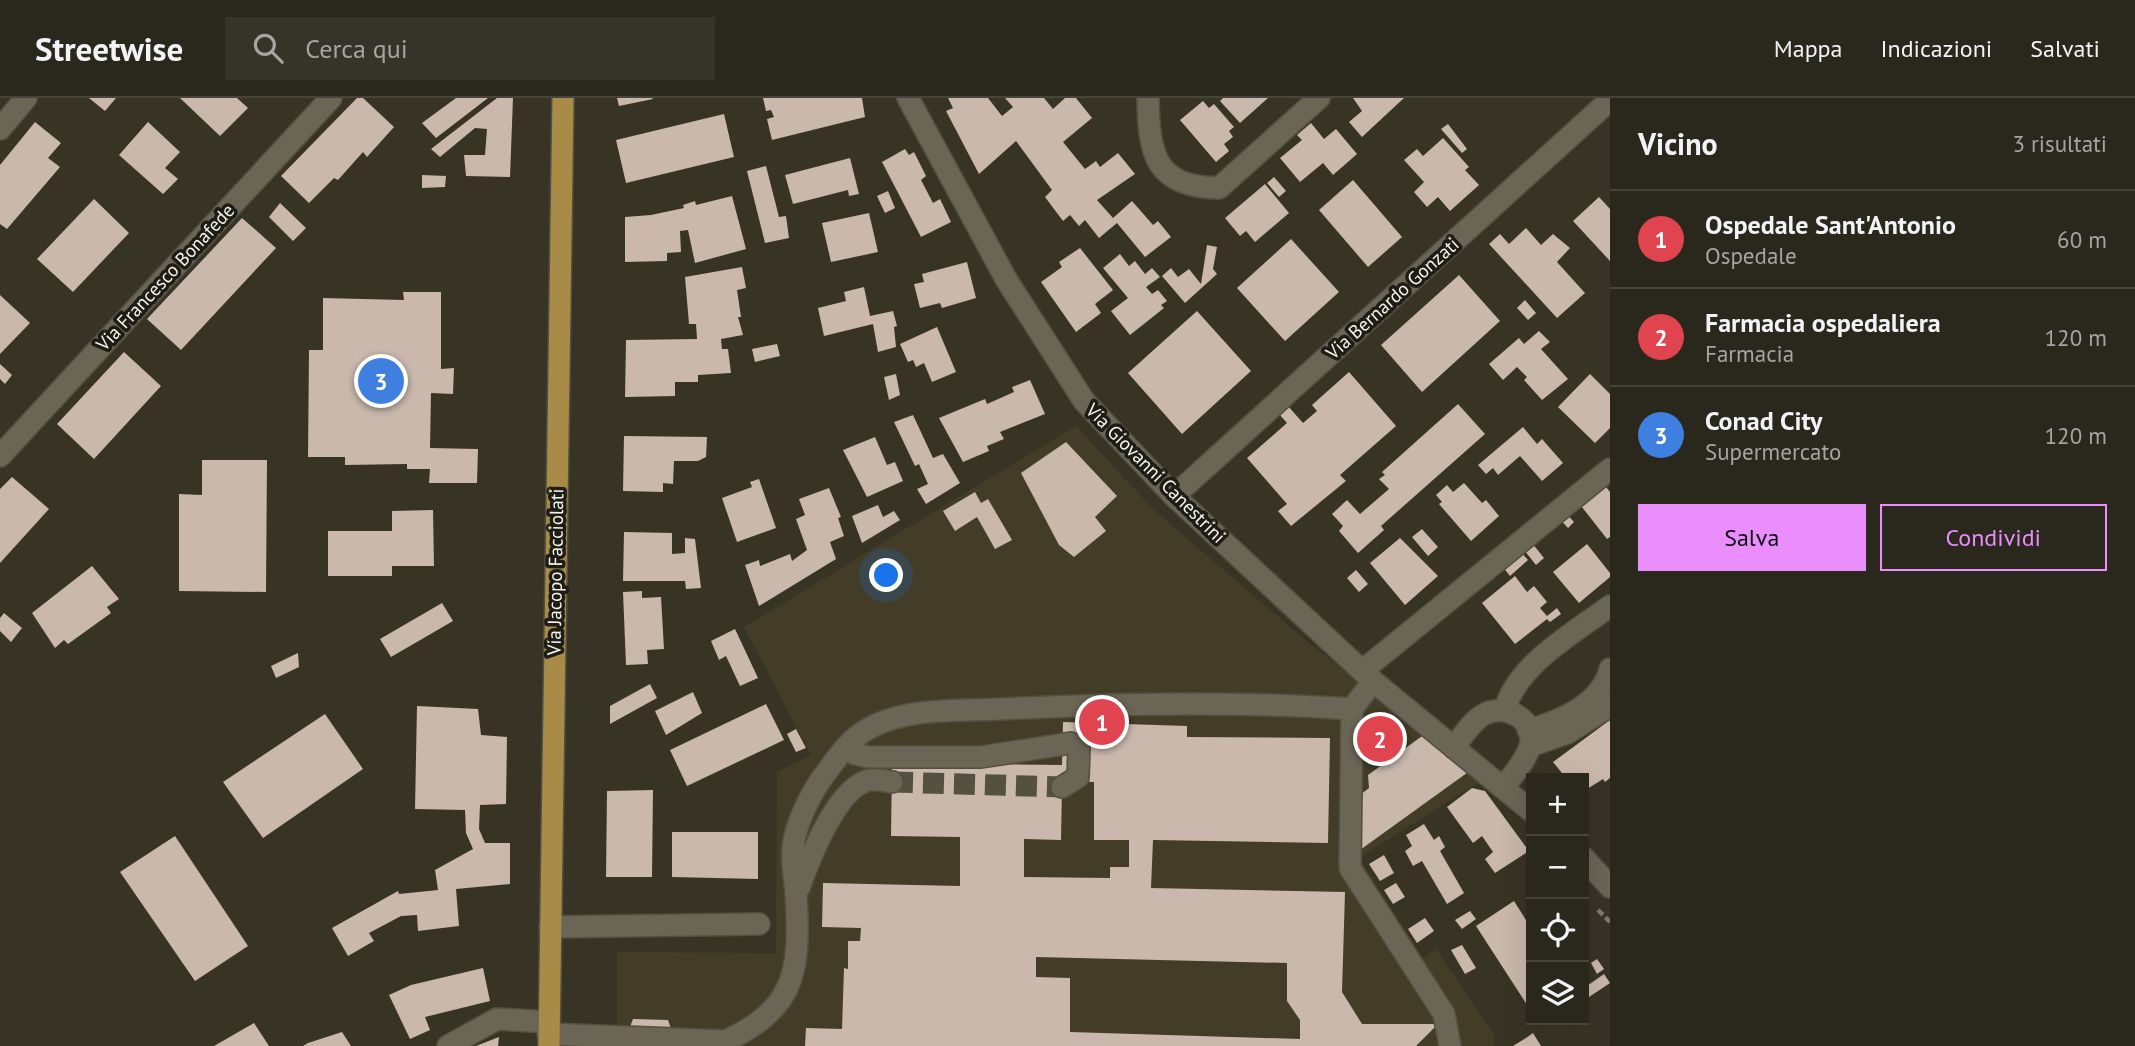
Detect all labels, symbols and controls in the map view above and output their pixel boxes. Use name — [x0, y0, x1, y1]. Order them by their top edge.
search box — [225, 17, 715, 80]
text: Streetwise — [35, 27, 183, 70]
icon: search — [249, 29, 287, 67]
text: Cerca qui — [305, 32, 408, 65]
text: Mappa — [1774, 33, 1843, 64]
text: Indicazioni — [1881, 33, 1992, 64]
text: Salvati — [2030, 33, 2100, 64]
text: Vicino — [1638, 124, 1718, 163]
text: 3 risultati — [2012, 129, 2107, 158]
street label: Via Francesco Bonafede — [90, 199, 239, 356]
text: Ospedale Sant'Antonio — [1705, 208, 1956, 241]
text: 1 — [1654, 225, 1668, 254]
text: 60 m — [2057, 225, 2107, 254]
street label: Via Bernardo Gonzati — [1320, 232, 1464, 365]
text: Ospedale — [1705, 241, 1797, 270]
text: Farmacia ospedaliera — [1705, 306, 1941, 339]
text: 2 — [1654, 323, 1668, 352]
text: 120 m — [2045, 323, 2107, 352]
text: Farmacia — [1705, 339, 1794, 368]
pin: 3 — [358, 355, 404, 407]
street label: Via Giovanni Canestrini — [1080, 397, 1231, 548]
text: Conad City — [1705, 404, 1822, 437]
text: 3 — [1654, 421, 1668, 450]
text: 120 m — [2045, 421, 2107, 450]
text: Supermercato — [1705, 437, 1841, 466]
street label: Via Jacopo Facciolati — [542, 488, 568, 657]
button: Salva — [1638, 504, 1866, 571]
button: Condividi — [1880, 504, 2107, 571]
your location — [869, 558, 903, 592]
pin: 1 — [1079, 696, 1125, 748]
pin: 2 — [1357, 713, 1403, 765]
map controls — [1526, 773, 1589, 1025]
button: + — [1526, 773, 1589, 836]
button: − — [1526, 836, 1589, 899]
button: locate — [1526, 899, 1589, 962]
button: layers — [1526, 962, 1589, 1025]

